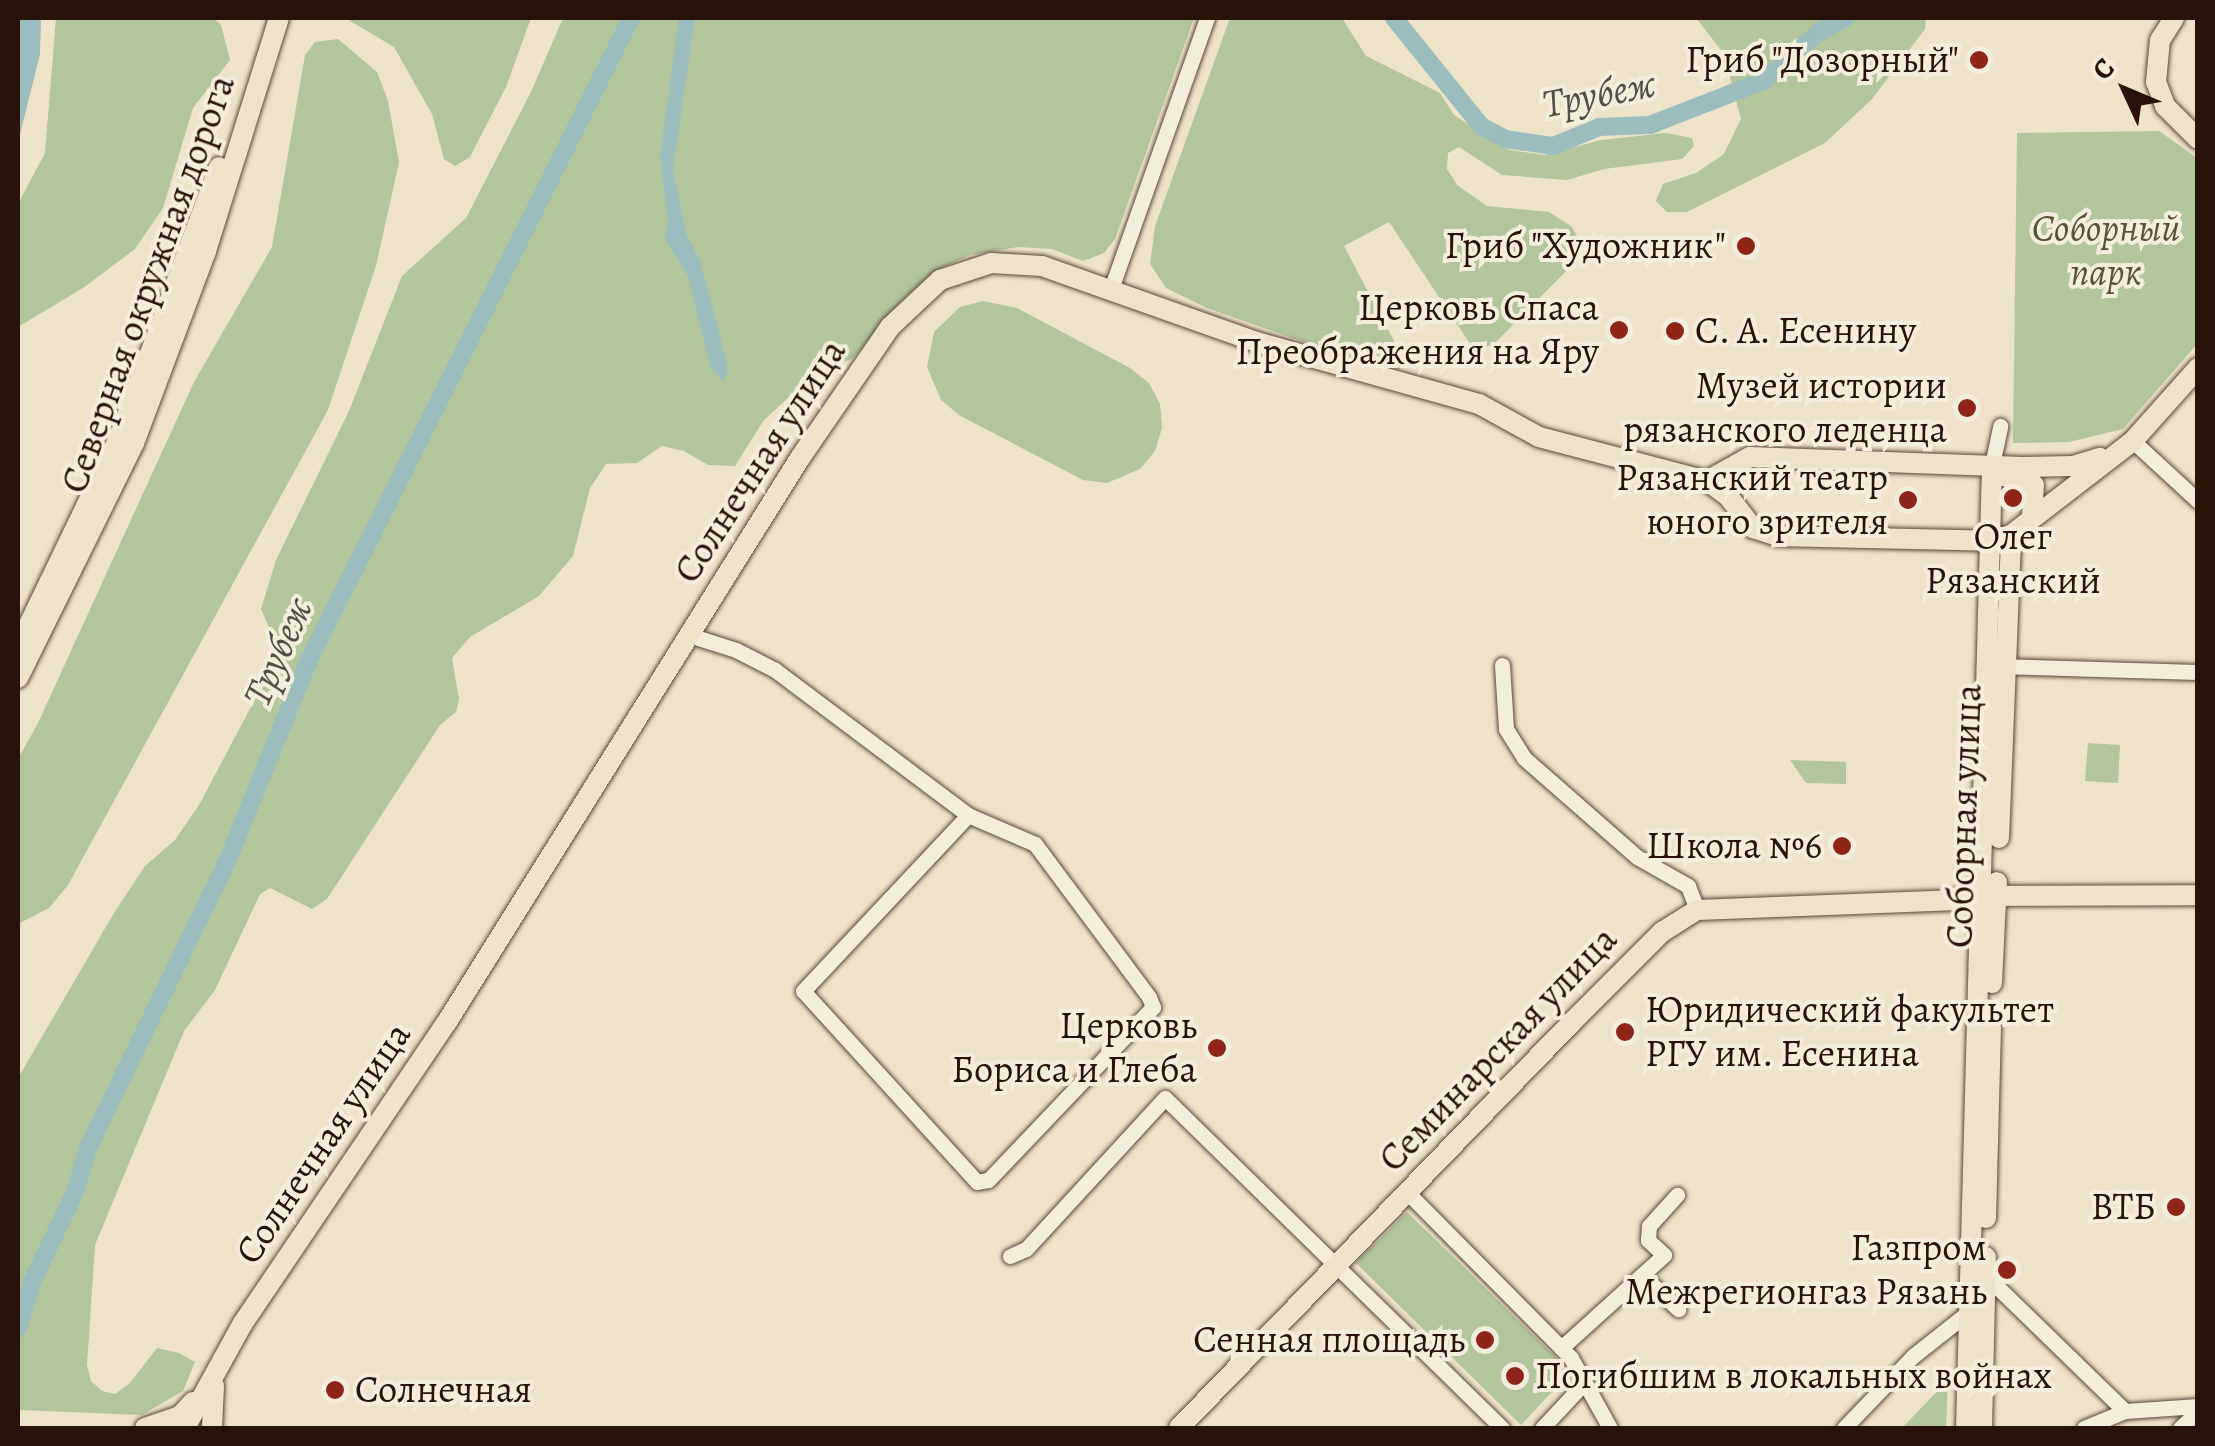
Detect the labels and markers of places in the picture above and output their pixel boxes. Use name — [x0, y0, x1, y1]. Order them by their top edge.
place label: Гриб "Дозорный" — [1684, 37, 1959, 83]
marker: Гриб "Дозорный" — [1968, 49, 1990, 71]
place label: Гриб "Художник" — [1444, 223, 1726, 269]
marker: Гриб "Художник" — [1735, 235, 1757, 257]
place label: Церковь Спаса Преображения на Яру — [1236, 285, 1599, 374]
place label: С. А. Есенину — [1695, 308, 1918, 354]
marker: Церковь Спаса Преображения на Яру — [1608, 319, 1630, 341]
marker: С. А. Есенину — [1664, 320, 1686, 342]
place label: Музей истории рязанского леденца — [1623, 363, 1947, 452]
marker: Музей истории рязанского леденца — [1956, 397, 1978, 419]
place label: Рязанский театр юного зрителя — [1616, 455, 1888, 544]
marker: Олег Рязанский — [2002, 487, 2024, 509]
marker: Рязанский театр юного зрителя — [1897, 489, 1919, 511]
place label: Олег Рязанский — [1925, 514, 2101, 604]
place label: Школа №6 — [1646, 823, 1822, 869]
marker: Школа №6 — [1831, 835, 1853, 857]
place label: Юридический факультет РГУ им. Есенина — [1645, 987, 2054, 1076]
place label: Церковь Бориса и Глеба — [951, 1003, 1197, 1092]
marker: Юридический факультет РГУ им. Есенина — [1614, 1021, 1636, 1043]
marker: Церковь Бориса и Глеба — [1206, 1037, 1228, 1059]
place label: ВТБ — [2091, 1184, 2156, 1230]
marker: ВТБ — [2165, 1196, 2187, 1218]
place label: Газпром Межрегионгаз Рязань — [1625, 1225, 1987, 1314]
marker: Газпром Межрегионгаз Рязань — [1996, 1259, 2018, 1281]
place label: Сенная площадь — [1193, 1317, 1465, 1363]
marker: Сенная площадь — [1474, 1329, 1496, 1351]
place label: Погибшим в локальных войнах — [1535, 1353, 2052, 1399]
marker: Погибшим в локальных войнах — [1504, 1365, 1526, 1387]
place label: Солнечная — [355, 1367, 532, 1413]
marker: Солнечная — [324, 1379, 346, 1401]

